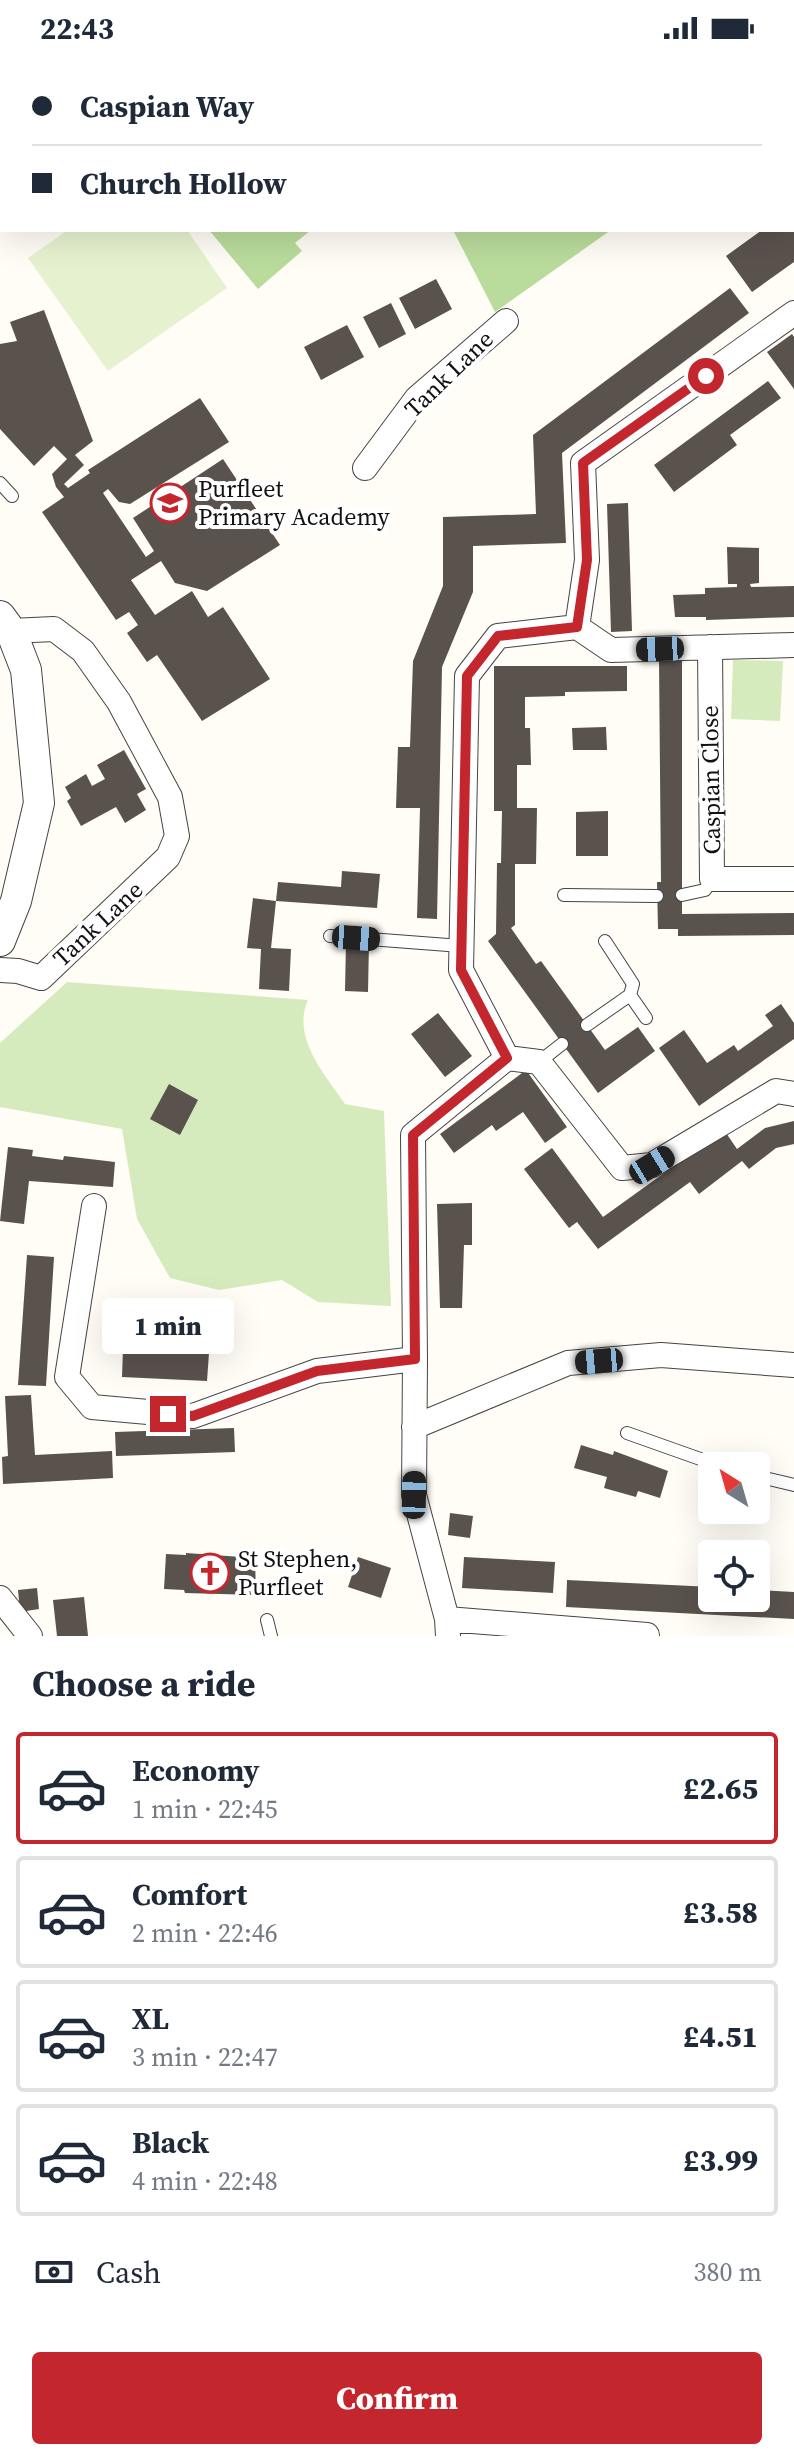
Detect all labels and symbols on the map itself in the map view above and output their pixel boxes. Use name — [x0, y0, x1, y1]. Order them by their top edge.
street label: Tank Lane — [397, 323, 500, 424]
route start — [688, 358, 724, 394]
place label: Purfleet Primary Academy — [198, 472, 390, 533]
school or university icon: Purfleet Primary Academy — [149, 482, 191, 524]
car — [636, 636, 684, 662]
street label: Caspian Close — [693, 705, 728, 855]
street label: Tank Lane — [45, 873, 150, 974]
car — [331, 924, 381, 952]
car — [625, 1142, 679, 1188]
callout: 1 min — [102, 1298, 234, 1354]
car — [574, 1347, 624, 1375]
route end — [150, 1396, 186, 1432]
north arrow — [698, 1452, 770, 1524]
car — [402, 1471, 426, 1519]
place label: St Stephen, Purfleet — [238, 1542, 357, 1603]
church icon: St Stephen, Purfleet — [189, 1552, 231, 1594]

